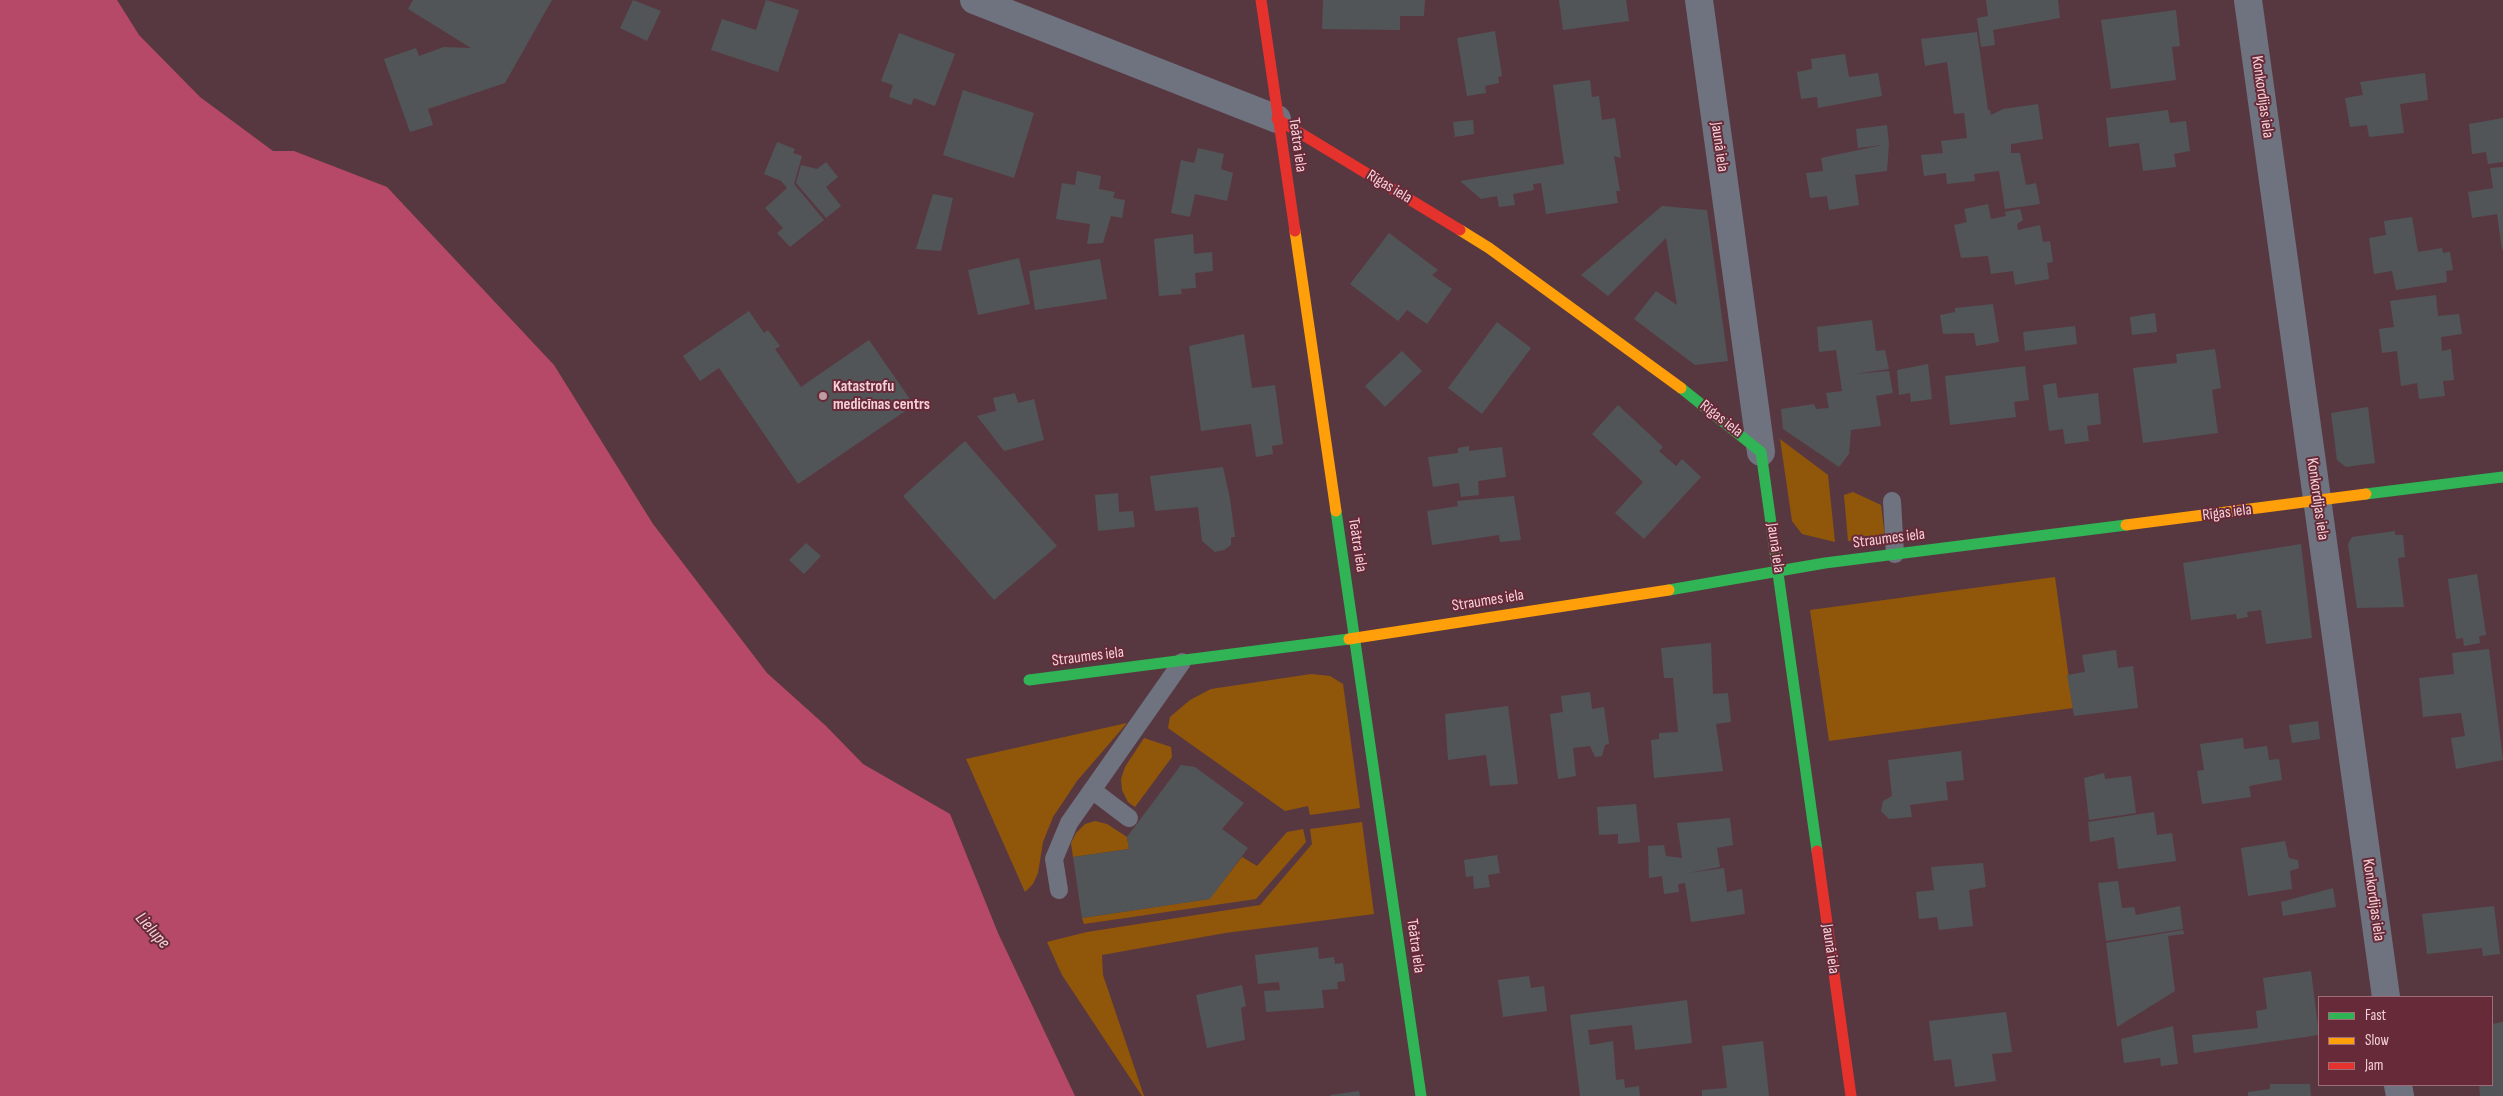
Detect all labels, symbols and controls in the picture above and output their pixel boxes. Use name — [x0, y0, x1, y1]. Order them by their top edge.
street label: Konkordijas iela — [2247, 55, 2277, 139]
street label: Teātra iela — [1284, 117, 1310, 173]
street label: Jaunā iela — [1706, 121, 1732, 173]
street label: Rīgas iela — [1363, 166, 1415, 208]
place label: Katastrofu medicīnas centrs — [833, 377, 930, 415]
marker: Katastrofu medicīnas centrs — [817, 390, 829, 402]
street label: Rīgas iela — [1696, 396, 1746, 442]
street label: Konkordijas iela — [2302, 457, 2332, 541]
street label: Rīgas iela — [2201, 500, 2253, 526]
street label: Teātra iela — [1343, 517, 1371, 573]
street label: Jaunā iela — [1762, 522, 1788, 574]
street label: Straumes iela — [1852, 525, 1926, 553]
street label: Straumes iela — [1451, 586, 1525, 616]
street label: Straumes iela — [1051, 643, 1125, 671]
street label: Konkordijas iela — [2358, 858, 2388, 942]
water label: Lielupe — [130, 908, 174, 954]
street label: Teātra iela — [1402, 918, 1428, 974]
street label: Jaunā iela — [1817, 923, 1843, 975]
legend — [2318, 996, 2493, 1086]
text: Fast — [2365, 1006, 2386, 1025]
text: Slow — [2365, 1031, 2389, 1050]
text: Jam — [2365, 1056, 2383, 1075]

